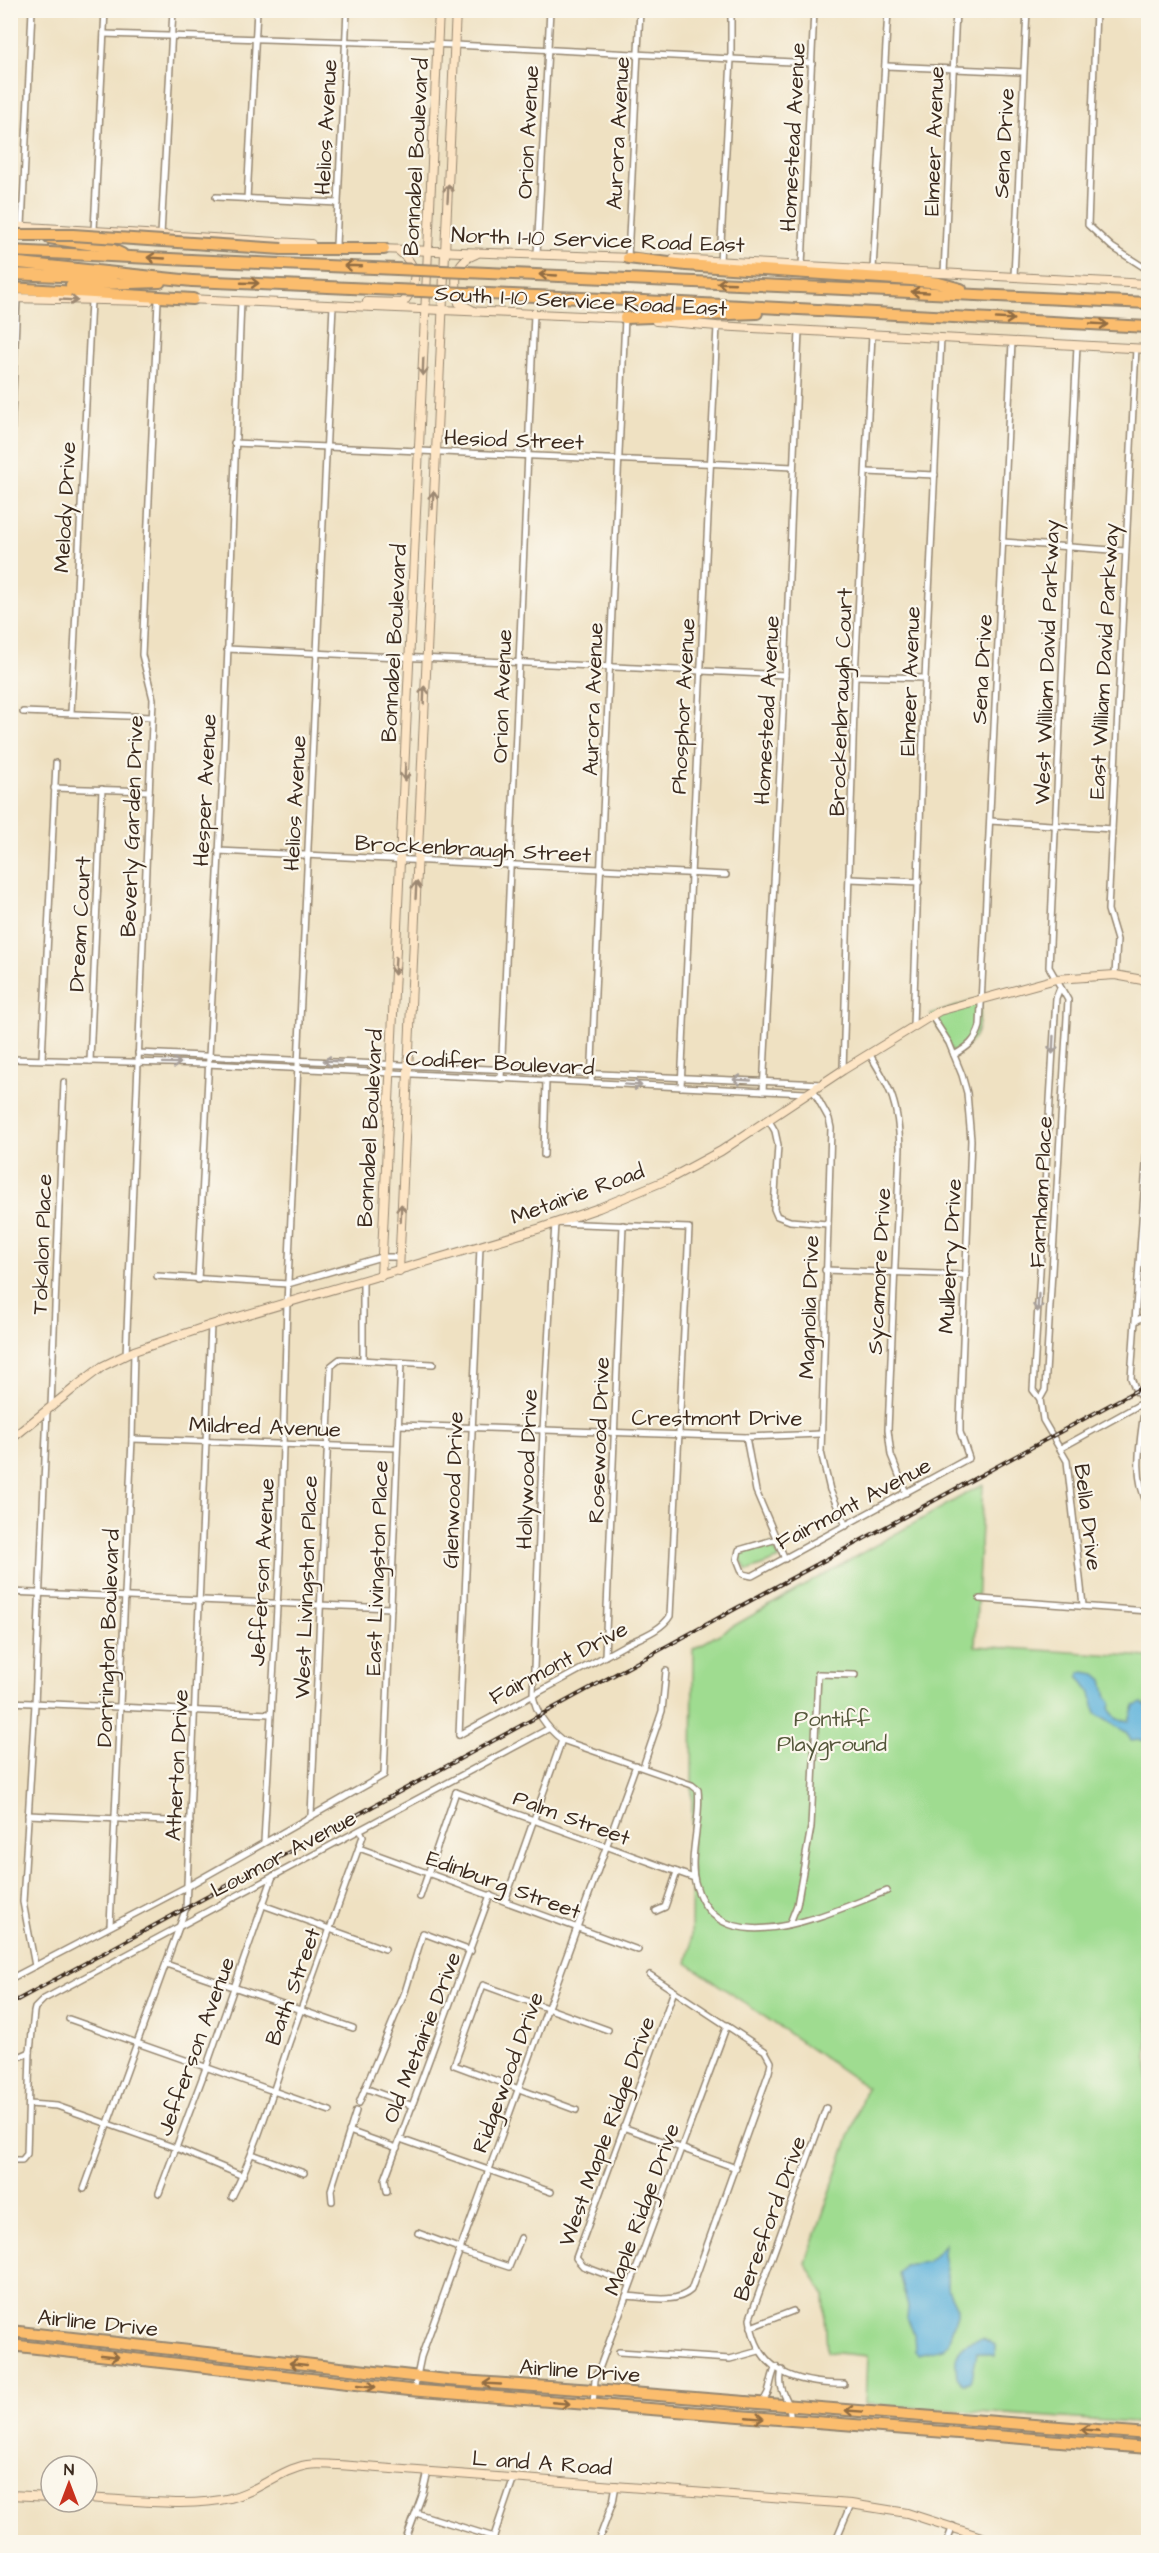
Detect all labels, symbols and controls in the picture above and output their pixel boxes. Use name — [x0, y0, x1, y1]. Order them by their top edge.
street label: Homestead Avenue — [773, 42, 814, 232]
street label: Aurora Avenue — [599, 56, 638, 210]
street label: Bonnabel Boulevard — [396, 57, 437, 257]
street label: Helios Avenue — [307, 58, 346, 196]
street label: Orion Avenue — [510, 64, 547, 200]
street label: Elmeer Avenue — [916, 66, 953, 216]
street label: Sena Drive — [986, 87, 1023, 199]
one-way arrow — [443, 183, 454, 203]
street label: North I-10 Service Road East — [451, 220, 745, 261]
one-way arrow — [146, 253, 166, 264]
one-way arrow — [344, 261, 364, 272]
one-way arrow — [538, 269, 558, 280]
one-way arrow — [240, 277, 260, 289]
one-way arrow — [716, 277, 736, 289]
street label: South I-10 Service Road East — [434, 278, 728, 325]
one-way arrow — [911, 286, 931, 297]
one-way arrow — [58, 295, 78, 306]
one-way arrow — [994, 314, 1014, 325]
one-way arrow — [1088, 318, 1108, 329]
one-way arrow — [418, 357, 429, 377]
street label: Hesiod Street — [443, 423, 585, 458]
street label: Melody Drive — [47, 441, 85, 573]
one-way arrow — [428, 491, 439, 511]
street label: West William David Parkway — [1027, 519, 1069, 805]
street label: East William David Parkway — [1082, 522, 1128, 800]
street label: Bonnabel Boulevard — [374, 543, 415, 743]
street label: Brockenbraugh Court — [822, 587, 862, 817]
street label: Elmeer Avenue — [892, 606, 929, 756]
street label: Sena Drive — [964, 613, 1001, 725]
street label: Homestead Avenue — [747, 615, 788, 805]
street label: Phosphor Avenue — [663, 617, 704, 795]
street label: Aurora Avenue — [575, 622, 612, 776]
street label: Orion Avenue — [485, 629, 520, 763]
one-way arrow — [419, 686, 430, 706]
street label: Hesper Avenue — [186, 713, 225, 867]
street label: Beverly Garden Drive — [113, 715, 153, 938]
street label: Helios Avenue — [276, 734, 315, 872]
one-way arrow — [399, 761, 410, 781]
street label: Brockenbraugh Street — [354, 828, 592, 872]
street label: Dream Court — [61, 855, 100, 993]
one-way arrow — [410, 881, 421, 900]
one-way arrow — [390, 956, 401, 976]
street label: Bonnabel Boulevard — [350, 1028, 391, 1228]
one-way arrow — [1047, 1035, 1058, 1055]
street label: Codifer Boulevard — [405, 1043, 595, 1084]
one-way arrow — [322, 1056, 342, 1067]
one-way arrow — [162, 1058, 182, 1069]
one-way arrow — [733, 1075, 753, 1086]
one-way arrow — [623, 1079, 643, 1090]
street label: Farnham Place — [1022, 1115, 1061, 1269]
street label: Metairie Road — [506, 1156, 649, 1233]
street label: Tokalon Place — [25, 1173, 60, 1315]
street label: Mulberry Drive — [931, 1178, 971, 1334]
street label: Sycamore Drive — [860, 1187, 900, 1355]
one-way arrow — [395, 1203, 407, 1223]
street label: Magnolia Drive — [791, 1234, 829, 1380]
one-way arrow — [1032, 1292, 1043, 1312]
street label: Rosewood Drive — [581, 1356, 618, 1524]
street label: Hollywood Drive — [509, 1388, 547, 1550]
street label: Crestmont Drive — [632, 1403, 802, 1434]
street label: Mildred Avenue — [189, 1409, 341, 1446]
street label: Glenwood Drive — [435, 1411, 472, 1569]
street label: Fairmont Avenue — [771, 1450, 937, 1558]
street label: East Livingston Place — [358, 1460, 398, 1676]
street label: Bella Drive — [1066, 1462, 1109, 1573]
street label: West Livingston Place — [287, 1475, 327, 1699]
street label: Jefferson Avenue — [242, 1477, 283, 1667]
street label: Dorrington Boulevard — [89, 1528, 129, 1748]
street label: Fairmont Drive — [484, 1614, 634, 1713]
street label: Atherton Drive — [158, 1688, 197, 1842]
park label: Pontiff Playground — [777, 1704, 887, 1761]
street label: Palm Street — [509, 1783, 634, 1854]
street label: Loumor Avenue — [205, 1803, 362, 1906]
street label: Edinburg Street — [422, 1843, 585, 1929]
street label: Bath Street — [258, 1923, 329, 2050]
street label: Old Metairie Drive — [375, 1947, 469, 2128]
street label: Jefferson Avenue — [150, 1953, 243, 2140]
street label: Ridgewood Drive — [465, 1988, 553, 2158]
street label: West Maple Ridge Drive — [552, 2013, 660, 2249]
street label: Maple Ridge Drive — [598, 2119, 684, 2299]
street label: Beresford Drive — [726, 2132, 815, 2305]
street label: Airline Drive — [36, 2302, 160, 2345]
one-way arrow — [100, 2350, 120, 2361]
street label: Airline Drive — [518, 2352, 641, 2391]
one-way arrow — [289, 2358, 308, 2369]
one-way arrow — [482, 2378, 502, 2389]
one-way arrow — [356, 2381, 376, 2392]
one-way arrow — [550, 2397, 570, 2408]
one-way arrow — [844, 2406, 864, 2417]
one-way arrow — [745, 2413, 765, 2424]
one-way arrow — [1081, 2424, 1101, 2435]
street label: L and A Road — [471, 2443, 613, 2484]
north arrow — [39, 2454, 99, 2514]
text: N — [64, 2459, 74, 2481]

